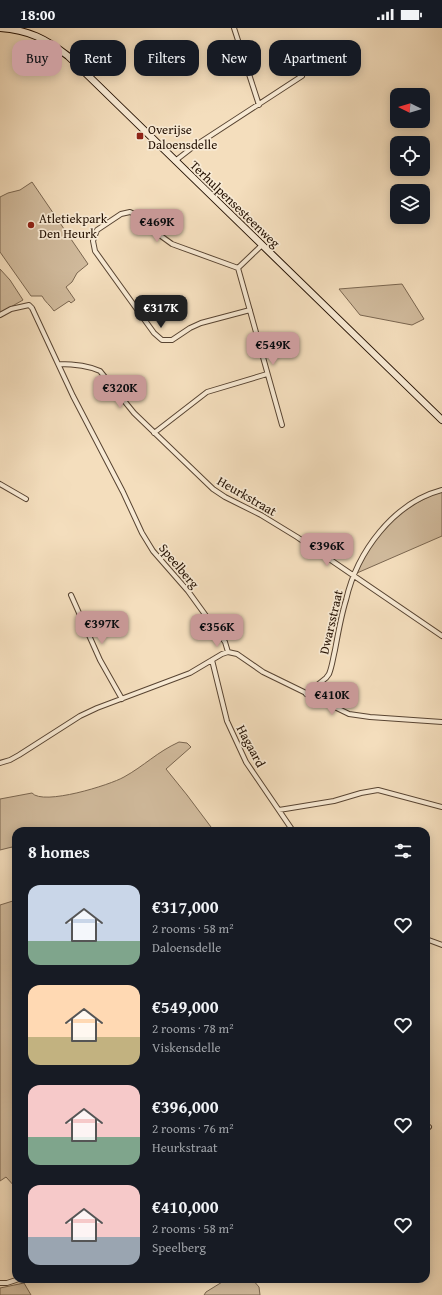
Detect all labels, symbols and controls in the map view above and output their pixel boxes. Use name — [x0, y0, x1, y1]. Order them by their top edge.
text: 18:00 — [20, 4, 55, 25]
chip: Buy — [12, 40, 62, 76]
chip: Rent — [70, 40, 126, 76]
chip: Filters — [134, 40, 199, 76]
chip: New — [207, 40, 261, 76]
chip: Apartment — [269, 40, 361, 76]
north arrow — [390, 88, 430, 128]
map controls — [390, 88, 430, 224]
place label: Overijse Daloensdelle — [148, 120, 217, 154]
marker: Overijse Daloensdelle — [135, 131, 145, 141]
button: locate — [390, 136, 430, 176]
street label: Terhulpensesteenweg — [186, 156, 285, 252]
button: layers — [390, 184, 430, 224]
place label: Atletiekpark Den Heurk — [39, 209, 108, 243]
pin: €469K — [129, 209, 185, 243]
text: €469K — [139, 212, 175, 231]
marker: Atletiekpark Den Heurk — [26, 220, 36, 230]
pin: €317K — [133, 295, 189, 329]
text: €317K — [143, 298, 179, 317]
pin: €549K — [245, 332, 301, 366]
text: €549K — [255, 335, 291, 354]
pin: €320K — [92, 375, 148, 409]
text: €320K — [102, 378, 138, 397]
street label: Heurkstraat — [214, 471, 281, 521]
pin: €396K — [299, 533, 355, 567]
text: €396K — [309, 536, 345, 555]
street label: Speelberg — [154, 539, 204, 593]
street label: Dwarsstraat — [314, 588, 348, 656]
pin: €397K — [74, 611, 130, 645]
text: €397K — [84, 614, 120, 633]
pin: €356K — [189, 614, 245, 648]
text: €356K — [199, 617, 235, 636]
pin: €410K — [304, 682, 360, 716]
text: €410K — [314, 685, 350, 704]
street label: Hagaard — [232, 721, 270, 771]
text: 8 homes — [28, 839, 90, 864]
icon: filters — [392, 840, 414, 862]
text: €317,000 — [152, 894, 218, 919]
icon: home — [60, 901, 108, 949]
icon: heart — [392, 914, 414, 936]
text: 2 rooms · 58 m² — [152, 919, 234, 938]
text: Daloensdelle — [152, 938, 221, 957]
text: €549,000 — [152, 994, 218, 1019]
icon: home — [60, 1001, 108, 1049]
icon: heart — [392, 1014, 414, 1036]
text: 2 rooms · 78 m² — [152, 1019, 234, 1038]
text: Viskensdelle — [152, 1038, 221, 1057]
text: €396,000 — [152, 1094, 218, 1119]
icon: home — [60, 1101, 108, 1149]
icon: heart — [392, 1114, 414, 1136]
text: 2 rooms · 76 m² — [152, 1119, 234, 1138]
text: Heurkstraat — [152, 1138, 218, 1157]
text: €410,000 — [152, 1194, 218, 1219]
icon: home — [60, 1201, 108, 1249]
icon: heart — [392, 1214, 414, 1236]
text: 2 rooms · 58 m² — [152, 1219, 234, 1238]
text: Speelberg — [152, 1238, 206, 1257]

